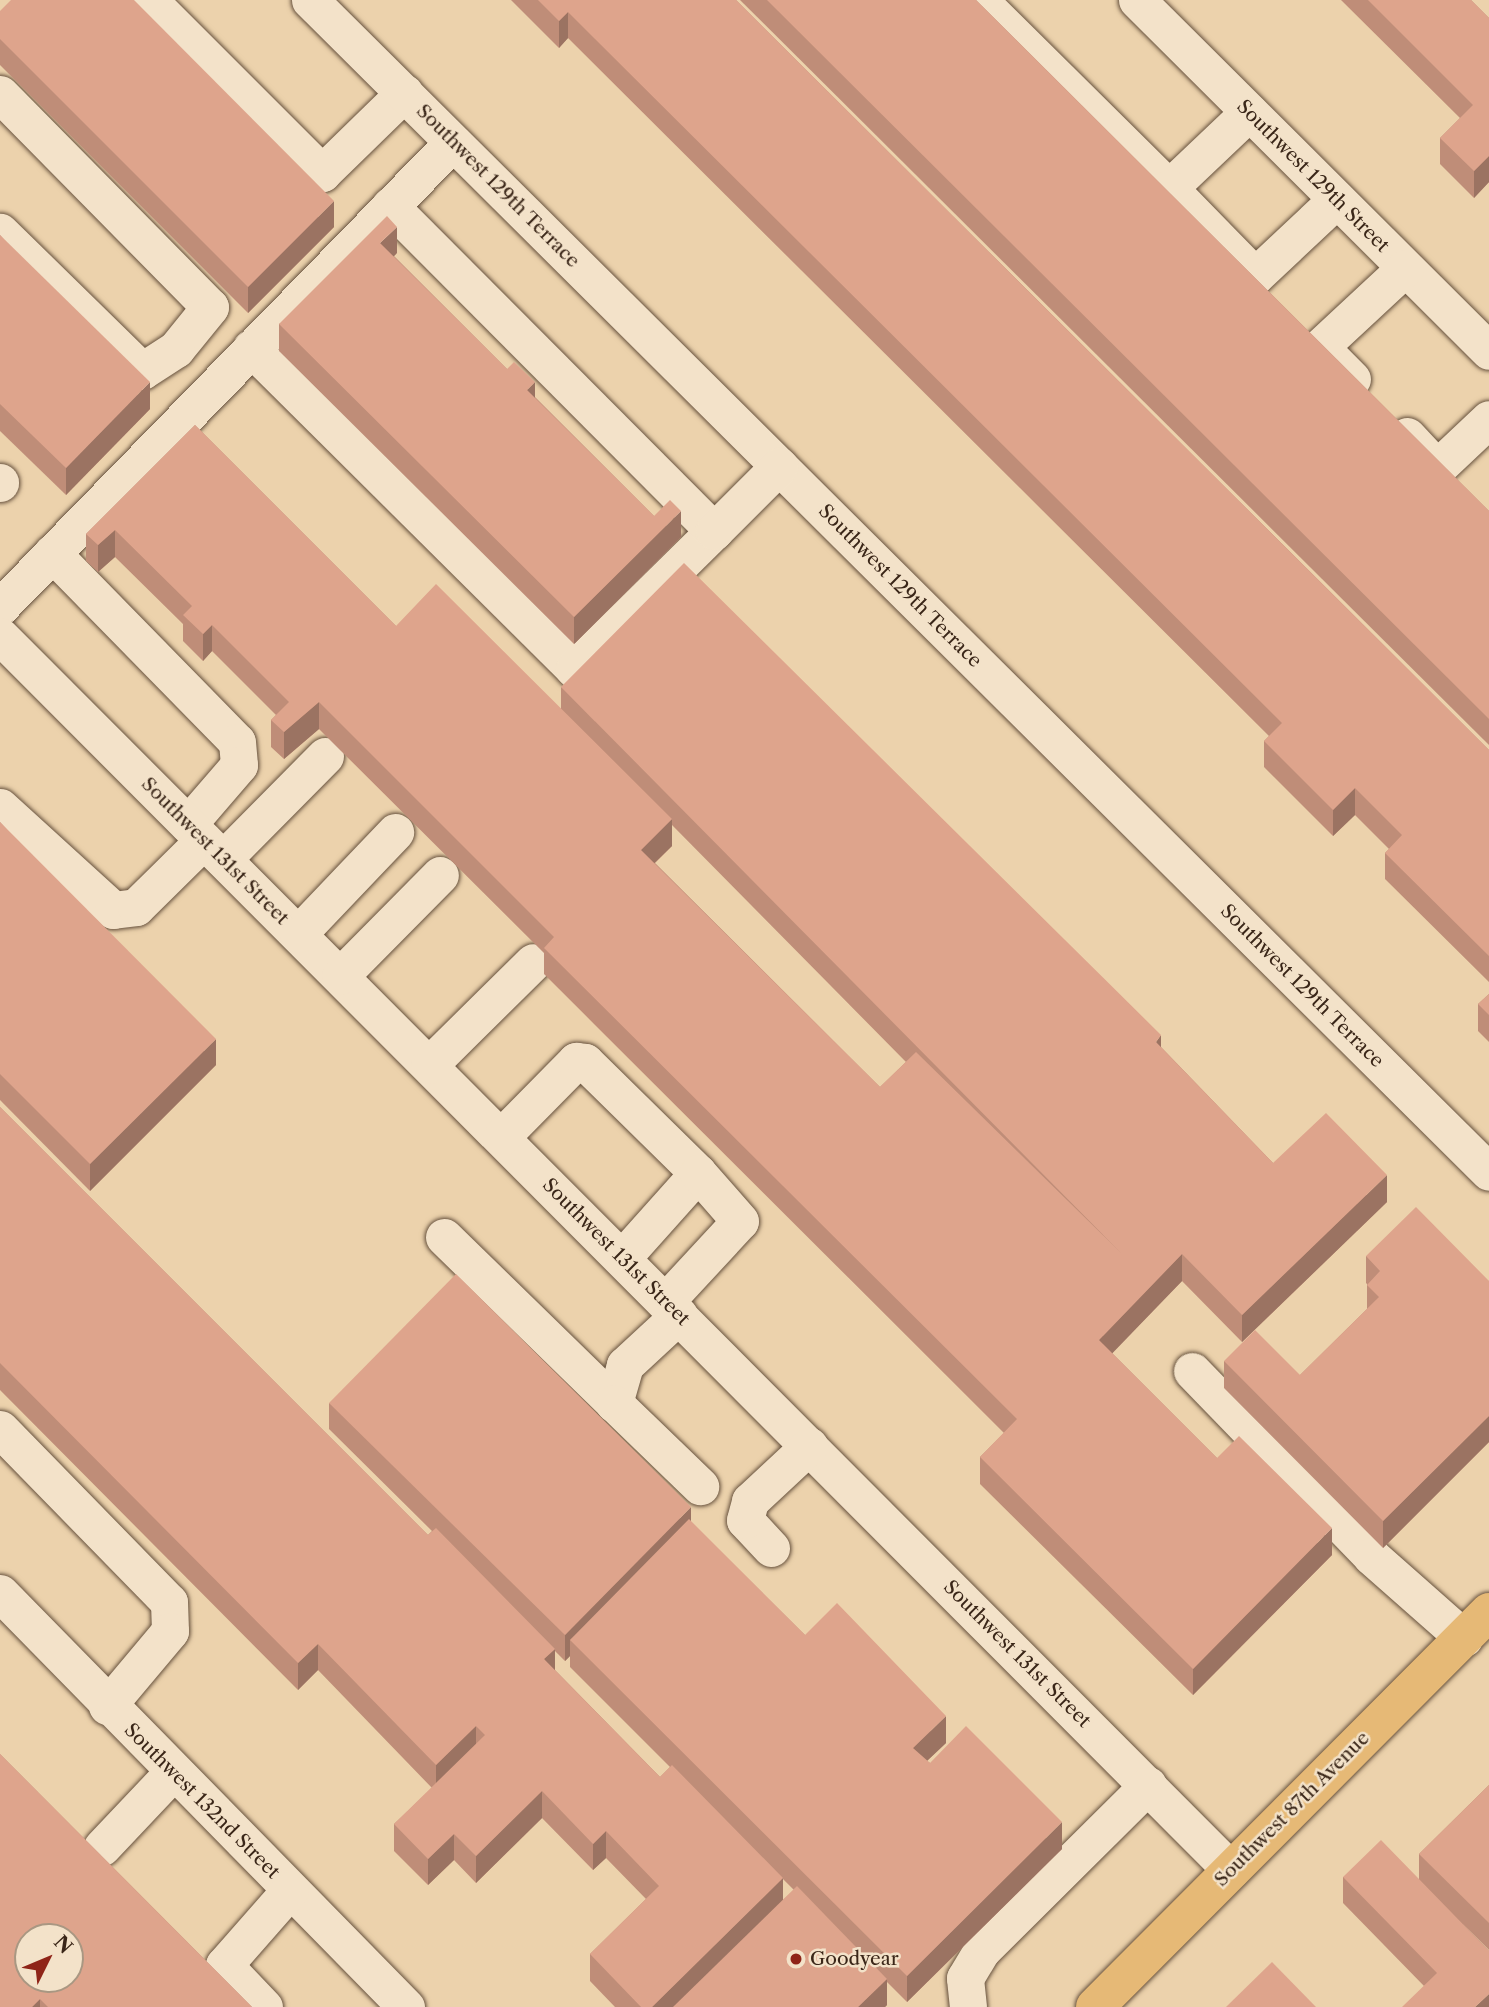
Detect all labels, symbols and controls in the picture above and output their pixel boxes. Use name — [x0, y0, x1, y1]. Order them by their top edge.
street label: Southwest 129th Street — [1232, 95, 1394, 257]
street label: Southwest 129th Terrace — [411, 99, 585, 273]
street label: Southwest 129th Terrace — [813, 499, 987, 673]
street label: Southwest 131st Street — [137, 773, 293, 929]
street label: Southwest 129th Terrace — [1215, 899, 1389, 1073]
street label: Southwest 131st Street — [538, 1174, 694, 1330]
street label: Southwest 131st Street — [939, 1576, 1095, 1732]
street label: Southwest 132nd Street — [120, 1719, 284, 1883]
street label: Southwest 87th Avenue — [1210, 1727, 1374, 1891]
north arrow — [14, 1923, 84, 1993]
text: N — [49, 1931, 77, 1959]
place label: Goodyear — [810, 1948, 899, 1970]
marker: Goodyear — [788, 1951, 804, 1967]

